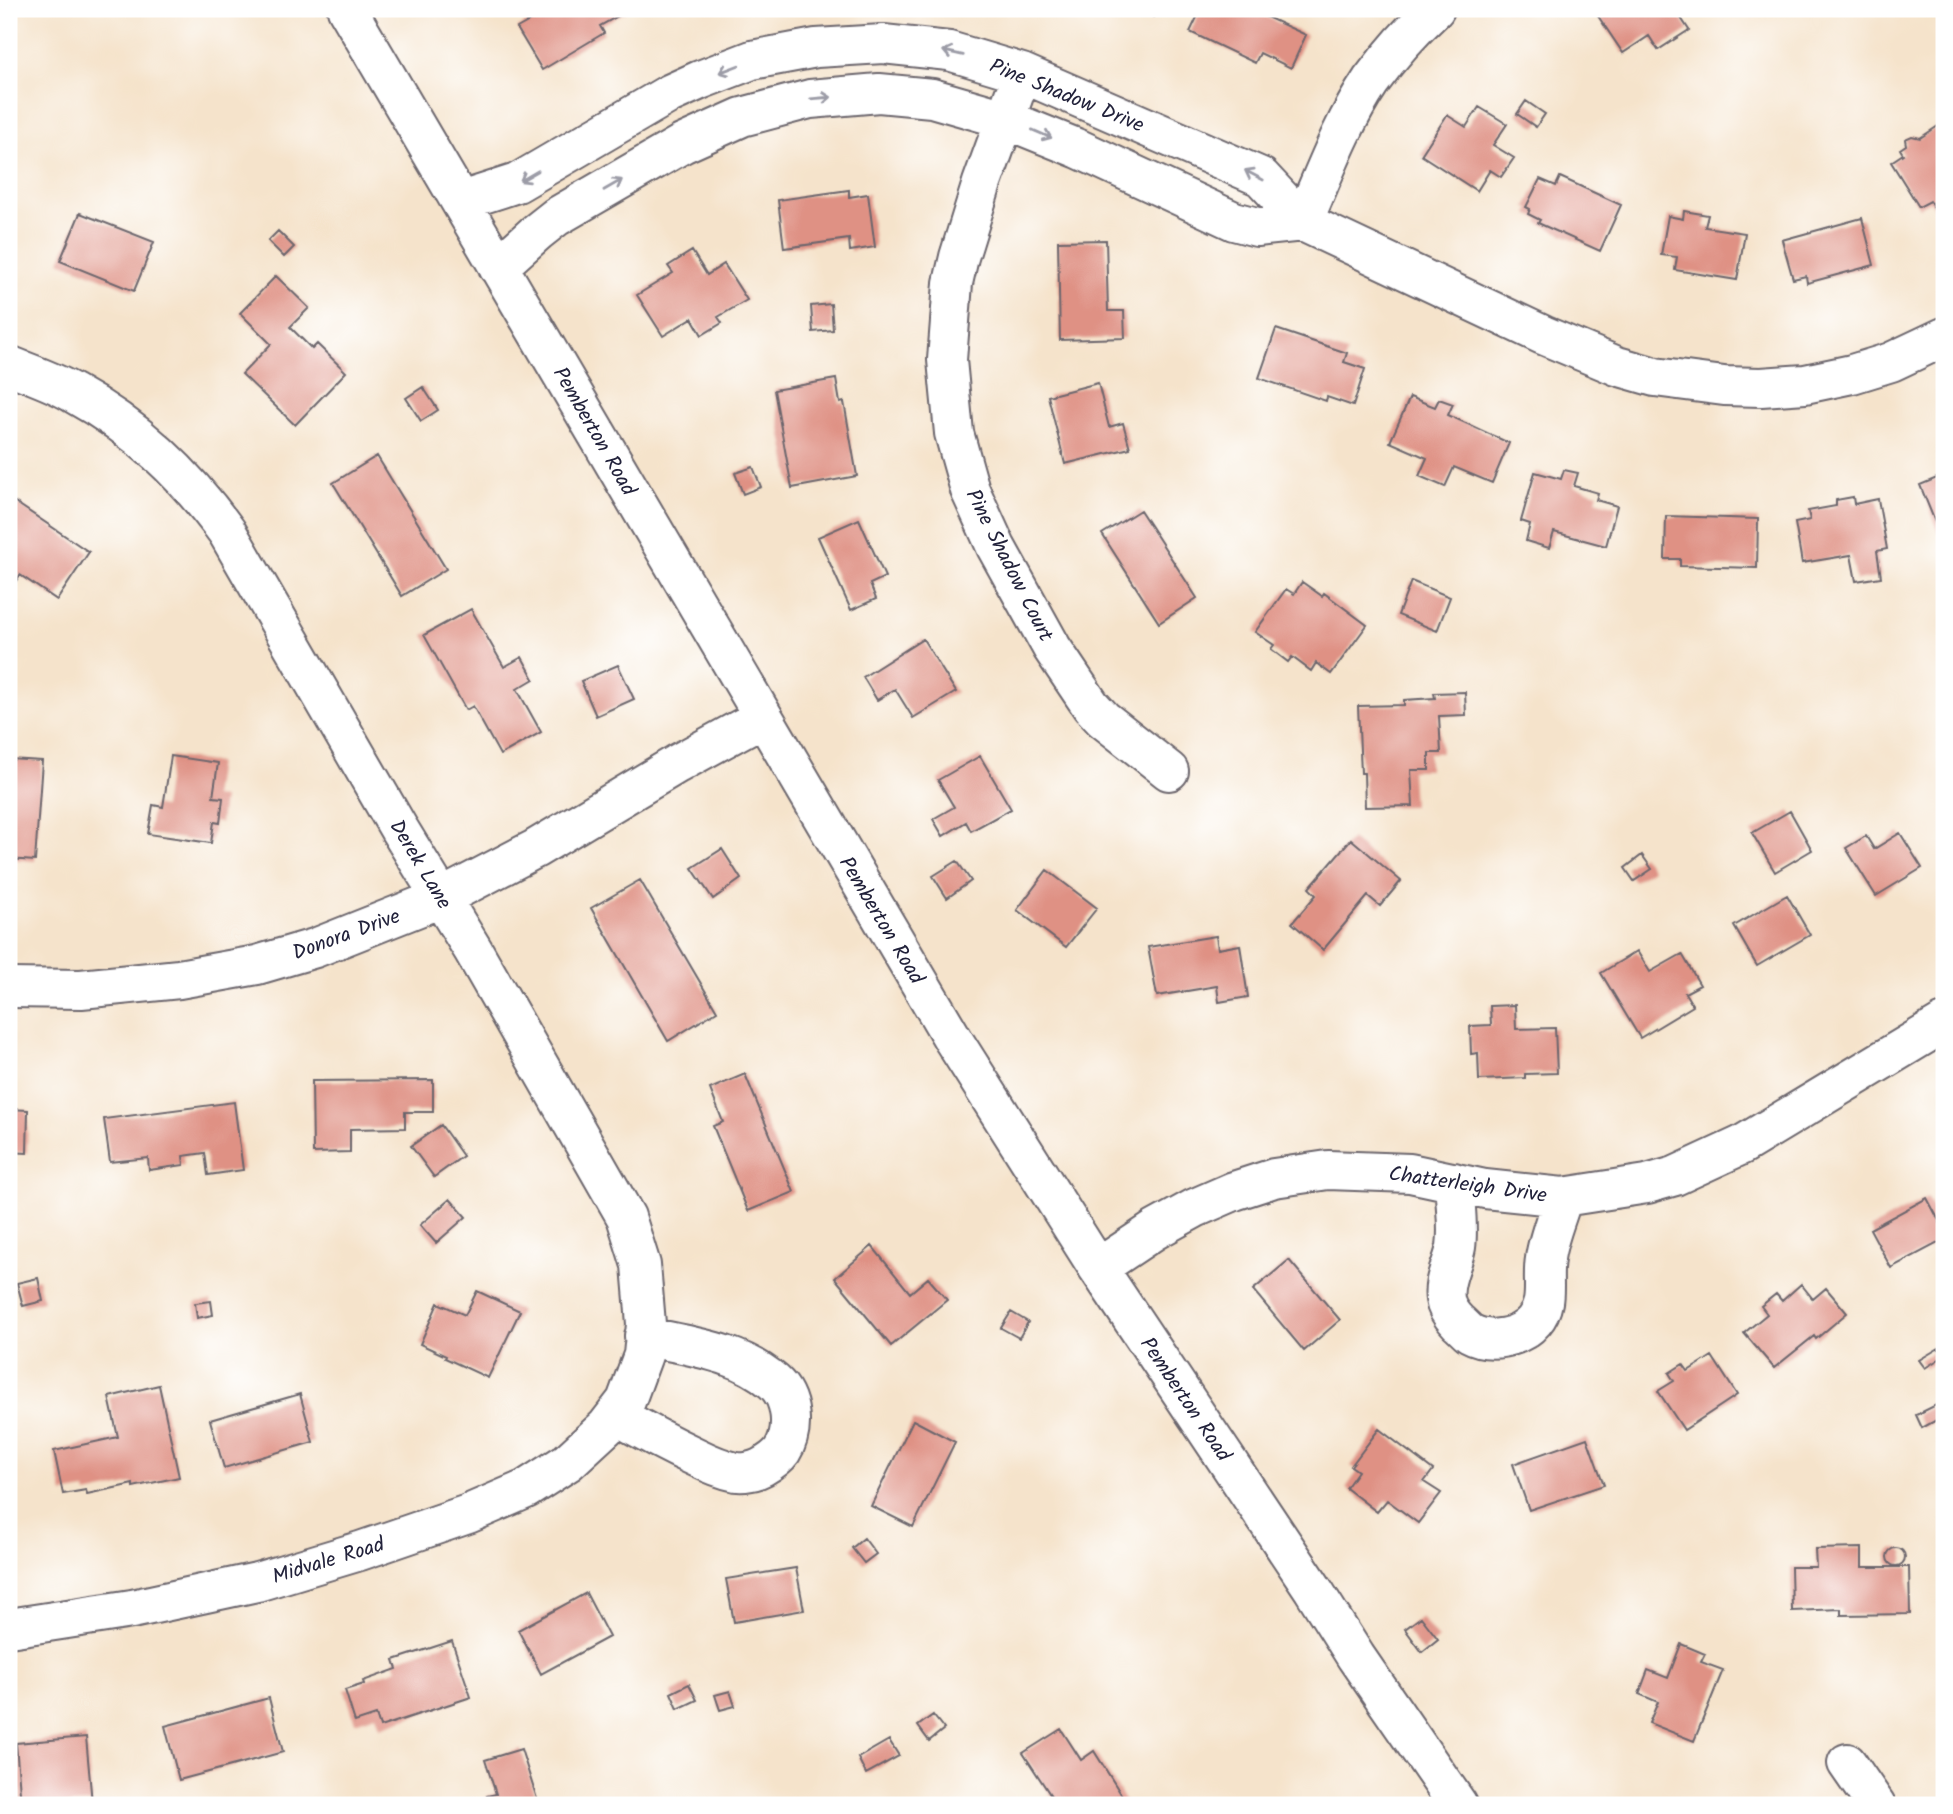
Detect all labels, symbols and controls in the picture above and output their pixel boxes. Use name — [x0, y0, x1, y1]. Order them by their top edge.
one-way arrow — [942, 46, 965, 59]
street label: Pine Shadow Drive — [984, 50, 1149, 143]
one-way arrow — [719, 64, 741, 76]
one-way arrow — [809, 91, 832, 104]
one-way arrow — [1031, 128, 1053, 141]
one-way arrow — [1244, 168, 1265, 181]
one-way arrow — [519, 169, 539, 183]
one-way arrow — [602, 177, 622, 191]
street label: Pemberton Road — [543, 361, 644, 503]
street label: Pine Shadow Court — [956, 484, 1062, 649]
street label: Derek Lane — [380, 814, 460, 916]
street label: Pemberton Road — [829, 850, 932, 992]
street label: Donora Drive — [288, 900, 406, 970]
street label: Chatterleigh Drive — [1387, 1158, 1550, 1213]
street label: Pemberton Road — [1131, 1331, 1239, 1469]
street label: Midvale Road — [268, 1529, 389, 1594]

